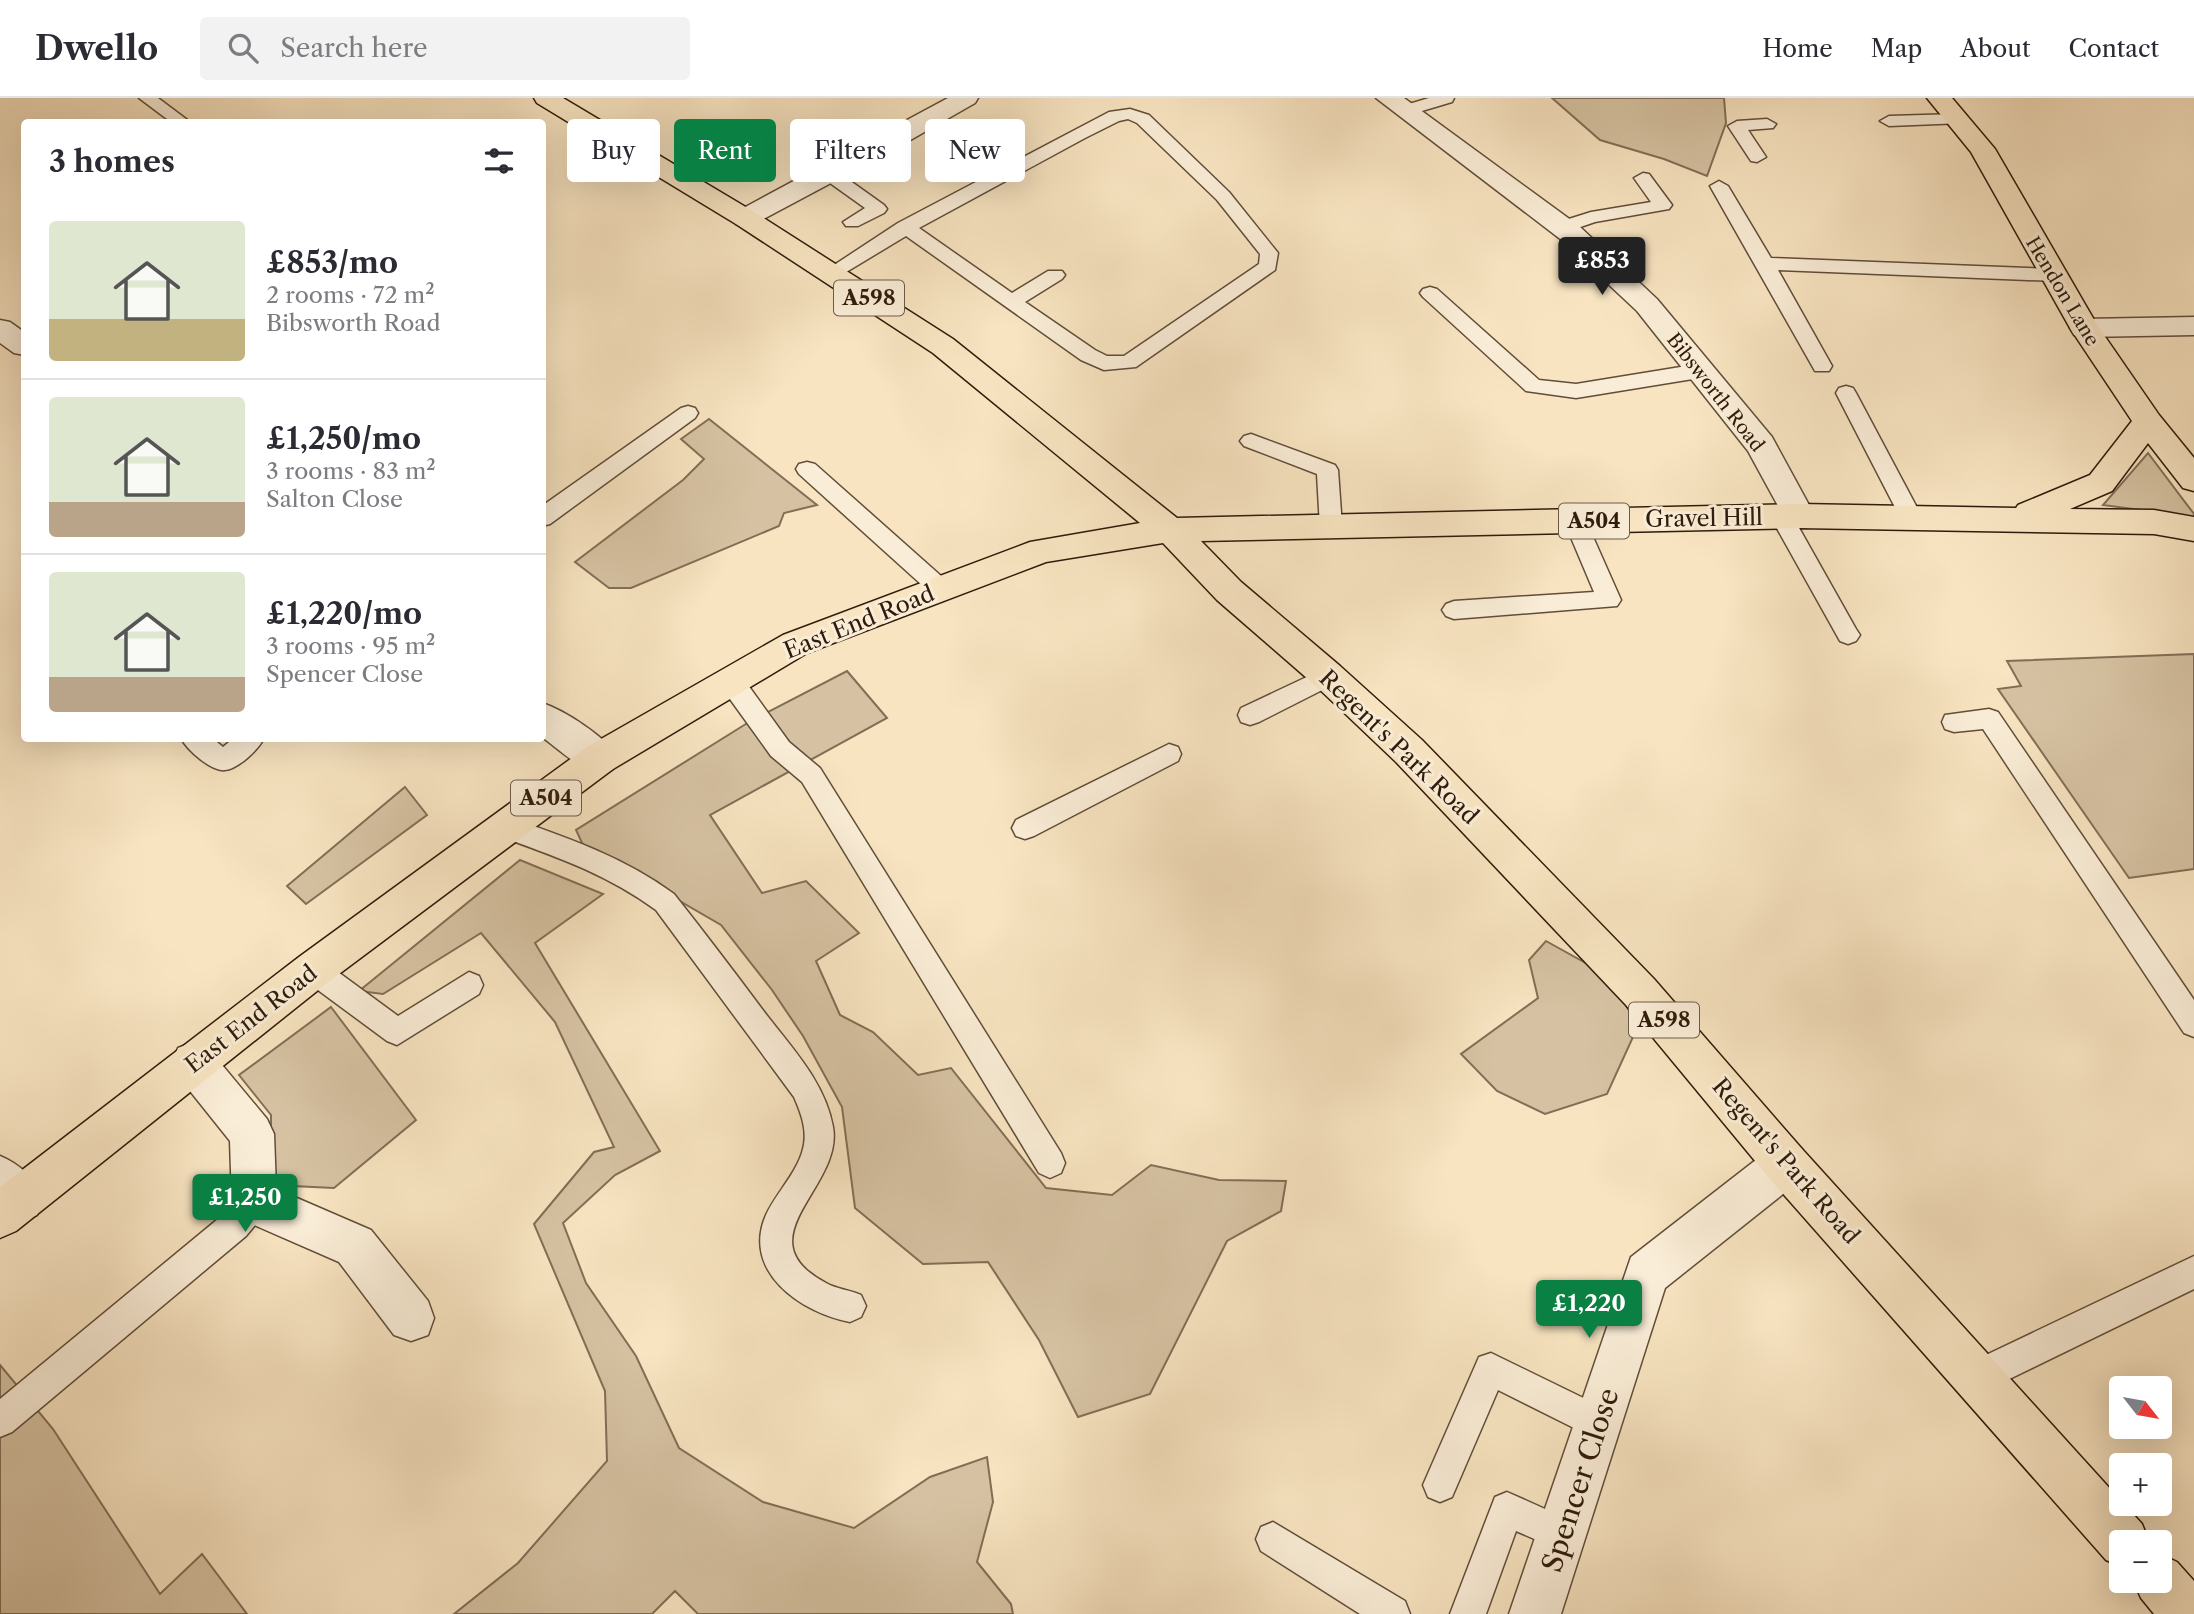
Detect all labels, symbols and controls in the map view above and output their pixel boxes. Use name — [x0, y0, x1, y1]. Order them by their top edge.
search box — [200, 17, 690, 80]
text: Dwello — [35, 28, 158, 69]
icon: search — [224, 29, 262, 67]
text: Search here — [280, 32, 428, 64]
text: Home — [1762, 34, 1833, 63]
text: Map — [1871, 34, 1922, 63]
text: About — [1960, 34, 2031, 63]
text: Contact — [2069, 34, 2159, 63]
chip: Buy — [567, 119, 660, 182]
chip: Rent — [674, 119, 776, 182]
chip: Filters — [790, 119, 911, 182]
chip: New — [925, 119, 1025, 182]
icon: filters — [480, 142, 518, 180]
text: 3 homes — [49, 143, 175, 180]
street label: Hendon Lane — [2021, 232, 2104, 350]
pin: £853 — [1561, 238, 1643, 297]
text: £853/mo — [266, 244, 398, 281]
text: £853 — [1574, 246, 1630, 274]
icon: home — [105, 249, 189, 333]
road number: A598 — [834, 280, 904, 316]
text: 2 rooms · 72 m² — [266, 281, 435, 309]
text: Bibsworth Road — [266, 309, 441, 337]
street label: Bibsworth Road — [1662, 328, 1769, 457]
text: £1,250/mo — [266, 420, 421, 457]
icon: home — [105, 425, 189, 509]
text: 3 rooms · 83 m² — [266, 457, 436, 485]
text: Salton Close — [266, 485, 403, 513]
street label: Gravel Hill — [1645, 503, 1763, 533]
road number: A504 — [1559, 504, 1629, 538]
street label: East End Road — [780, 579, 938, 665]
text: £1,220/mo — [266, 595, 422, 632]
icon: home — [105, 600, 189, 684]
text: 3 rooms · 95 m² — [266, 632, 435, 660]
text: Spencer Close — [266, 660, 423, 688]
street label: Regent's Park Road — [1314, 664, 1484, 830]
road number: A504 — [511, 780, 581, 816]
street label: East End Road — [180, 959, 322, 1079]
road number: A598 — [1629, 1002, 1699, 1038]
street label: Regent's Park Road — [1706, 1072, 1866, 1250]
pin: £1,250 — [188, 1174, 302, 1234]
text: £1,250 — [208, 1183, 282, 1211]
pin: £1,220 — [1532, 1280, 1646, 1340]
text: £1,220 — [1552, 1289, 1626, 1317]
north arrow — [2109, 1376, 2172, 1438]
map controls — [2109, 1376, 2172, 1593]
street label: Spencer Close — [1534, 1384, 1626, 1576]
button: + — [2109, 1453, 2172, 1516]
button: − — [2109, 1530, 2172, 1593]

